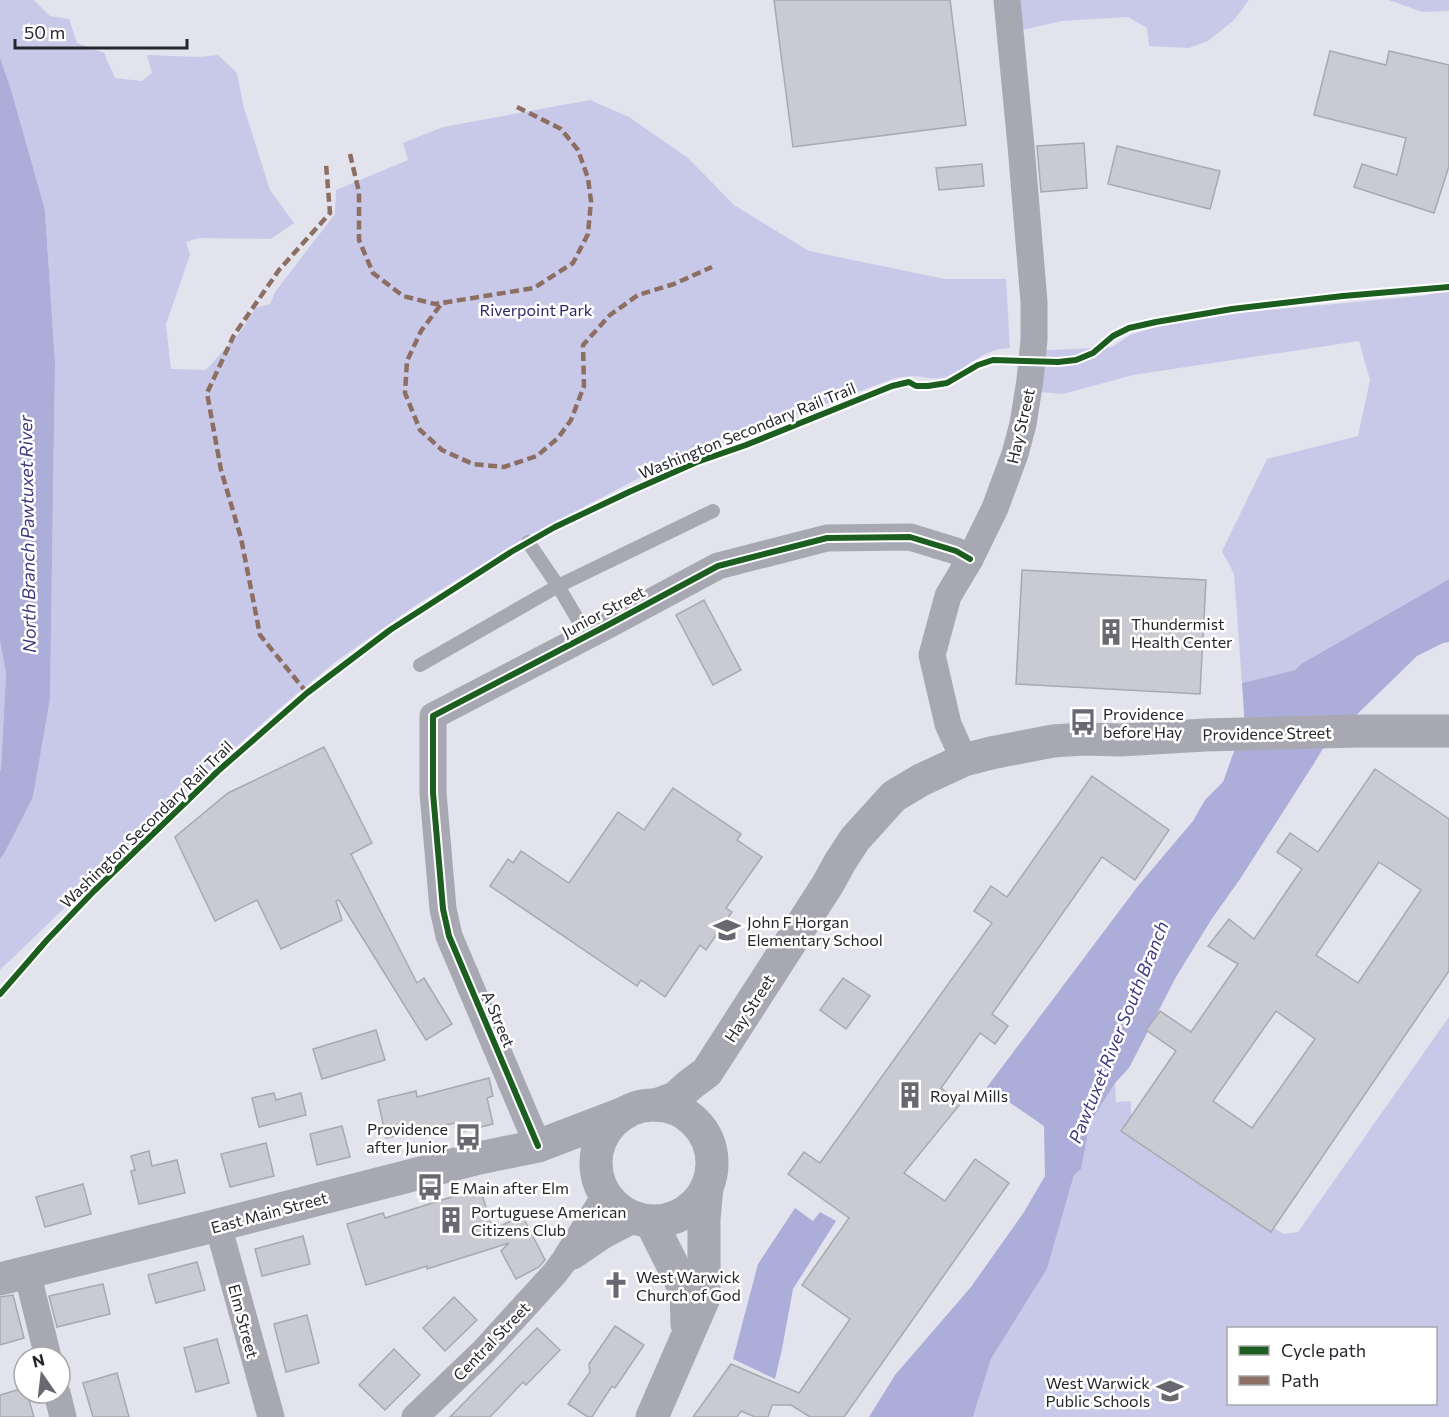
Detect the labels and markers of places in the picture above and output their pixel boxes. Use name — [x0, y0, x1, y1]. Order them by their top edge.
place label: Thundermist Health Center — [1131, 614, 1233, 651]
building icon: Thundermist Health Center — [1096, 617, 1126, 647]
place label: Providence before Hay — [1103, 704, 1184, 741]
bus stop icon: Providence before Hay — [1068, 707, 1098, 737]
place label: John F Horgan Elementary School — [747, 912, 883, 949]
school or university icon: John F Horgan Elementary School — [712, 915, 742, 945]
building icon: Royal Mills — [895, 1080, 925, 1110]
place label: Royal Mills — [930, 1086, 1008, 1105]
place label: Providence after Junior — [366, 1119, 449, 1156]
bus stop icon: Providence after Junior — [453, 1122, 483, 1152]
bus stop icon: E Main after Elm — [415, 1172, 445, 1202]
place label: E Main after Elm — [450, 1178, 569, 1197]
place label: Portuguese American Citizens Club — [471, 1202, 626, 1239]
building icon: Portuguese American Citizens Club — [436, 1205, 466, 1235]
place label: West Warwick Church of God — [636, 1267, 741, 1304]
church icon: West Warwick Church of God — [601, 1270, 631, 1300]
place label: West Warwick Public Schools — [1045, 1373, 1150, 1410]
school or university icon: West Warwick Public Schools — [1155, 1376, 1185, 1406]

